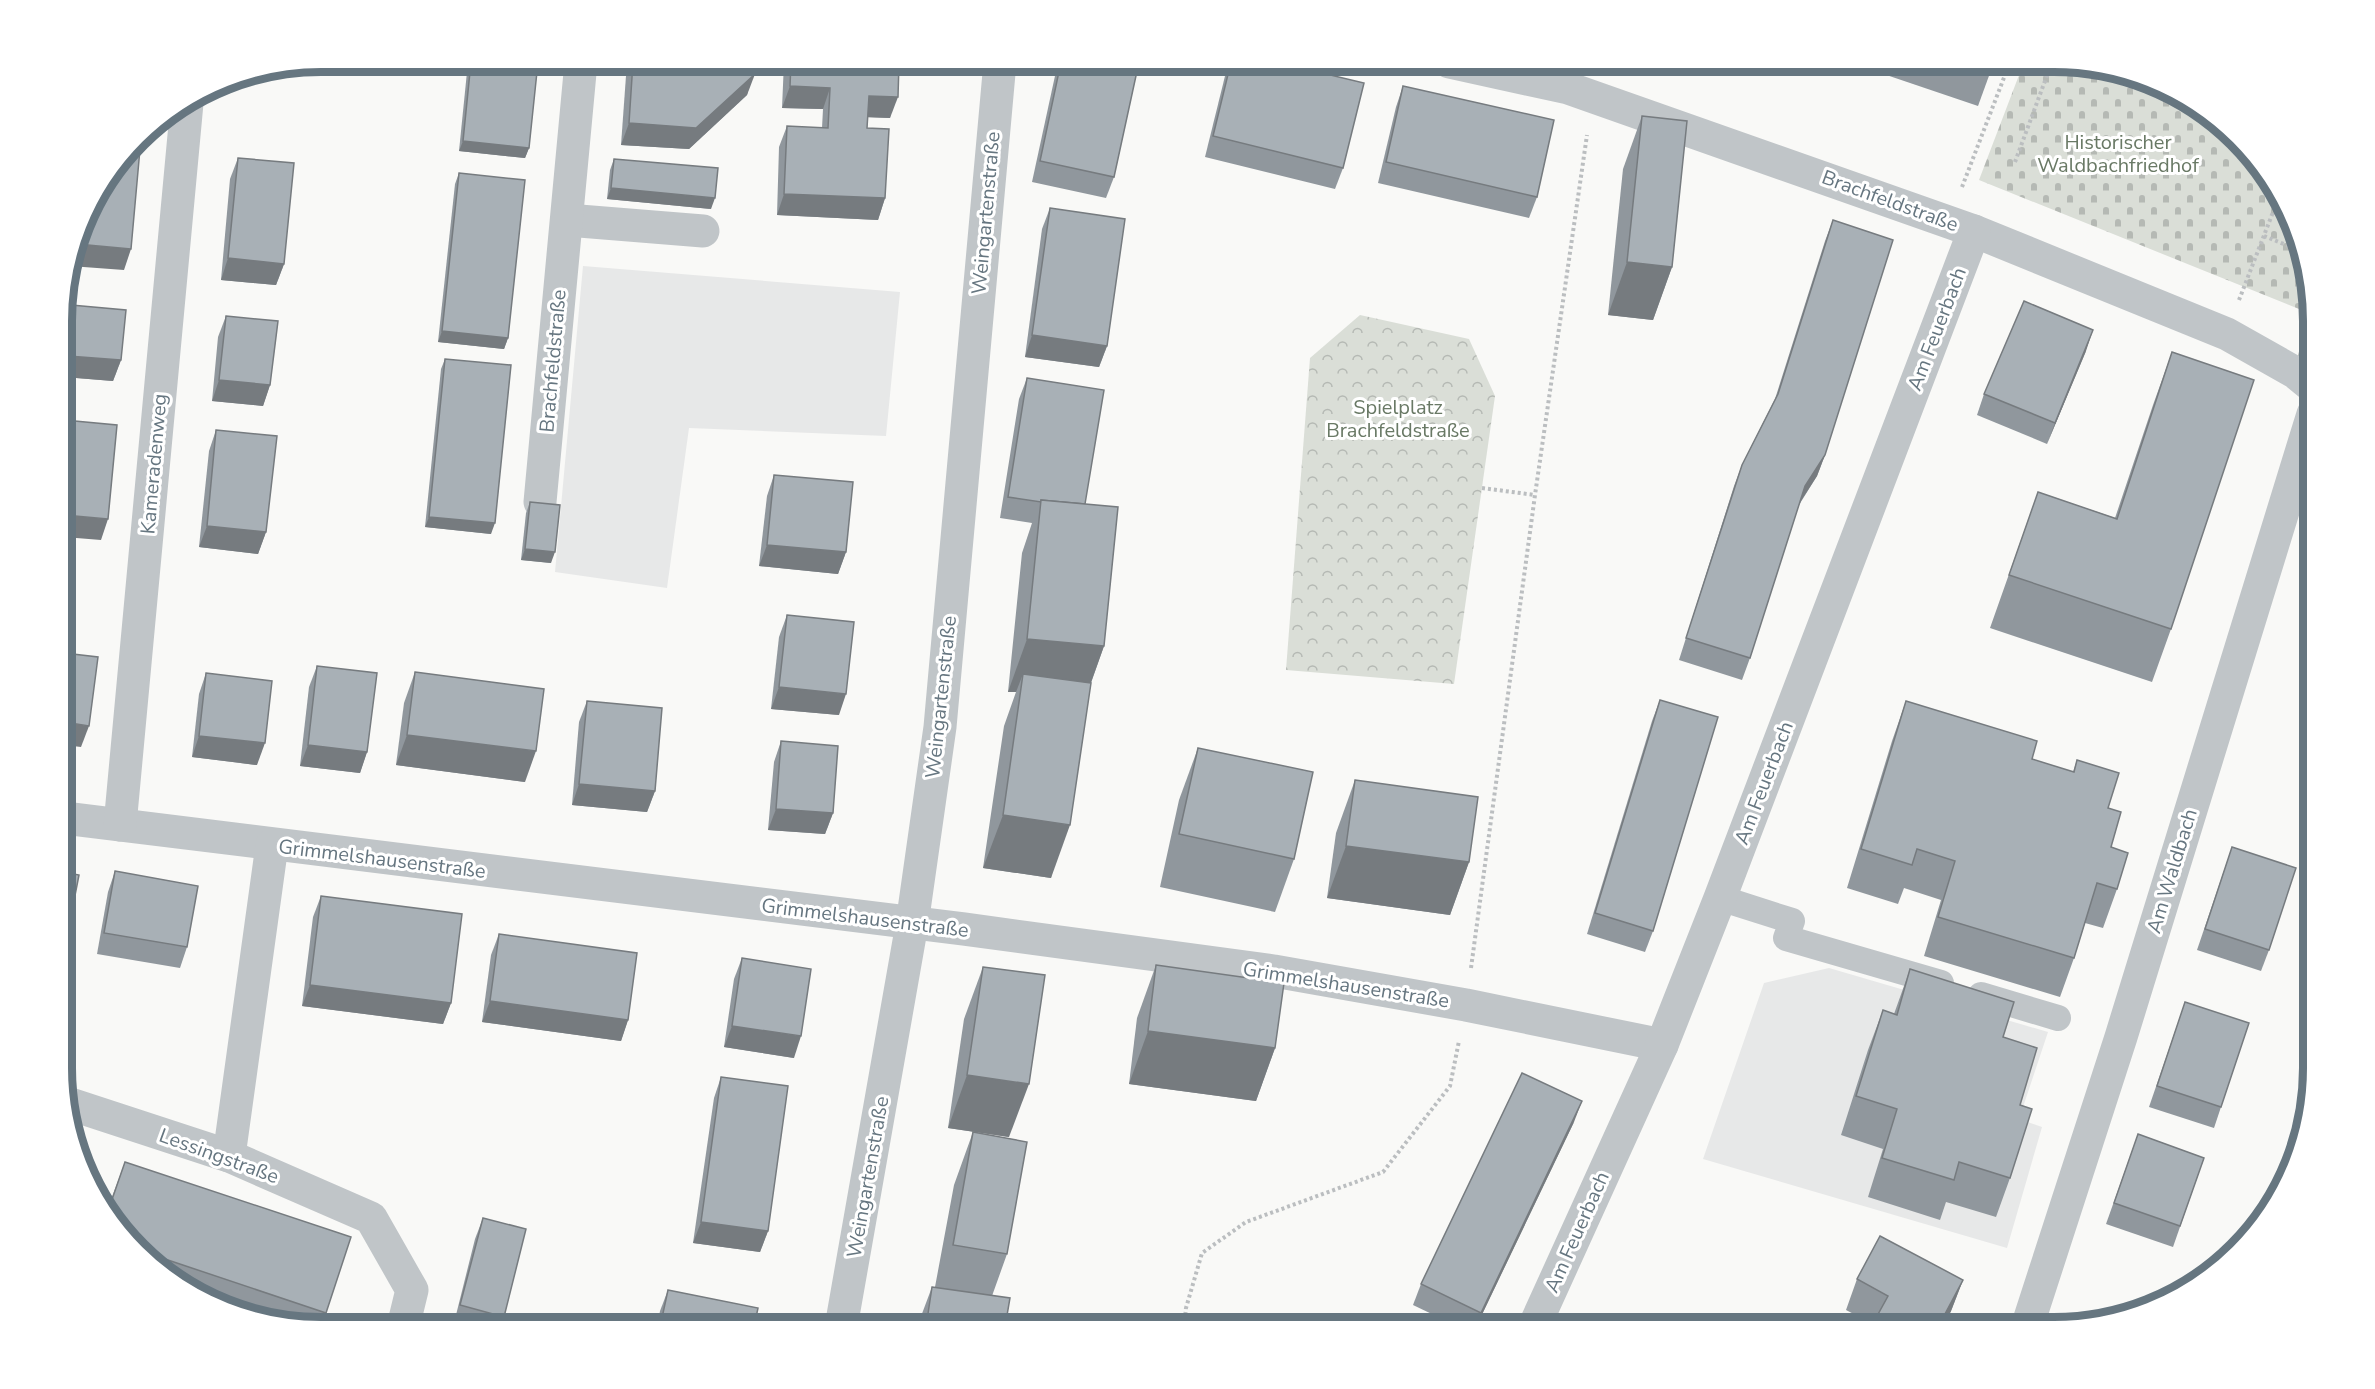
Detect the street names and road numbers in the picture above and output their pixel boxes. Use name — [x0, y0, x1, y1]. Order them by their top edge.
street label: Weingartenstraße — [965, 130, 1007, 296]
street label: Brachfeldstraße — [1818, 164, 1962, 238]
street label: Am Feuerbach — [1901, 263, 1973, 395]
street label: Brachfeldstraße — [533, 288, 573, 434]
street label: Kameradenweg — [134, 393, 174, 535]
street label: Weingartenstraße — [919, 614, 963, 780]
street label: Am Feuerbach — [1728, 717, 1800, 849]
street label: Am Waldbach — [2140, 806, 2204, 936]
street label: Grimmelshausenstraße — [277, 833, 487, 885]
street label: Grimmelshausenstraße — [760, 892, 970, 944]
street label: Grimmelshausenstraße — [1241, 955, 1451, 1015]
street label: Weingartenstraße — [841, 1094, 895, 1260]
street label: Lessingstraße — [155, 1122, 283, 1190]
street label: Am Feuerbach — [1538, 1167, 1616, 1297]

